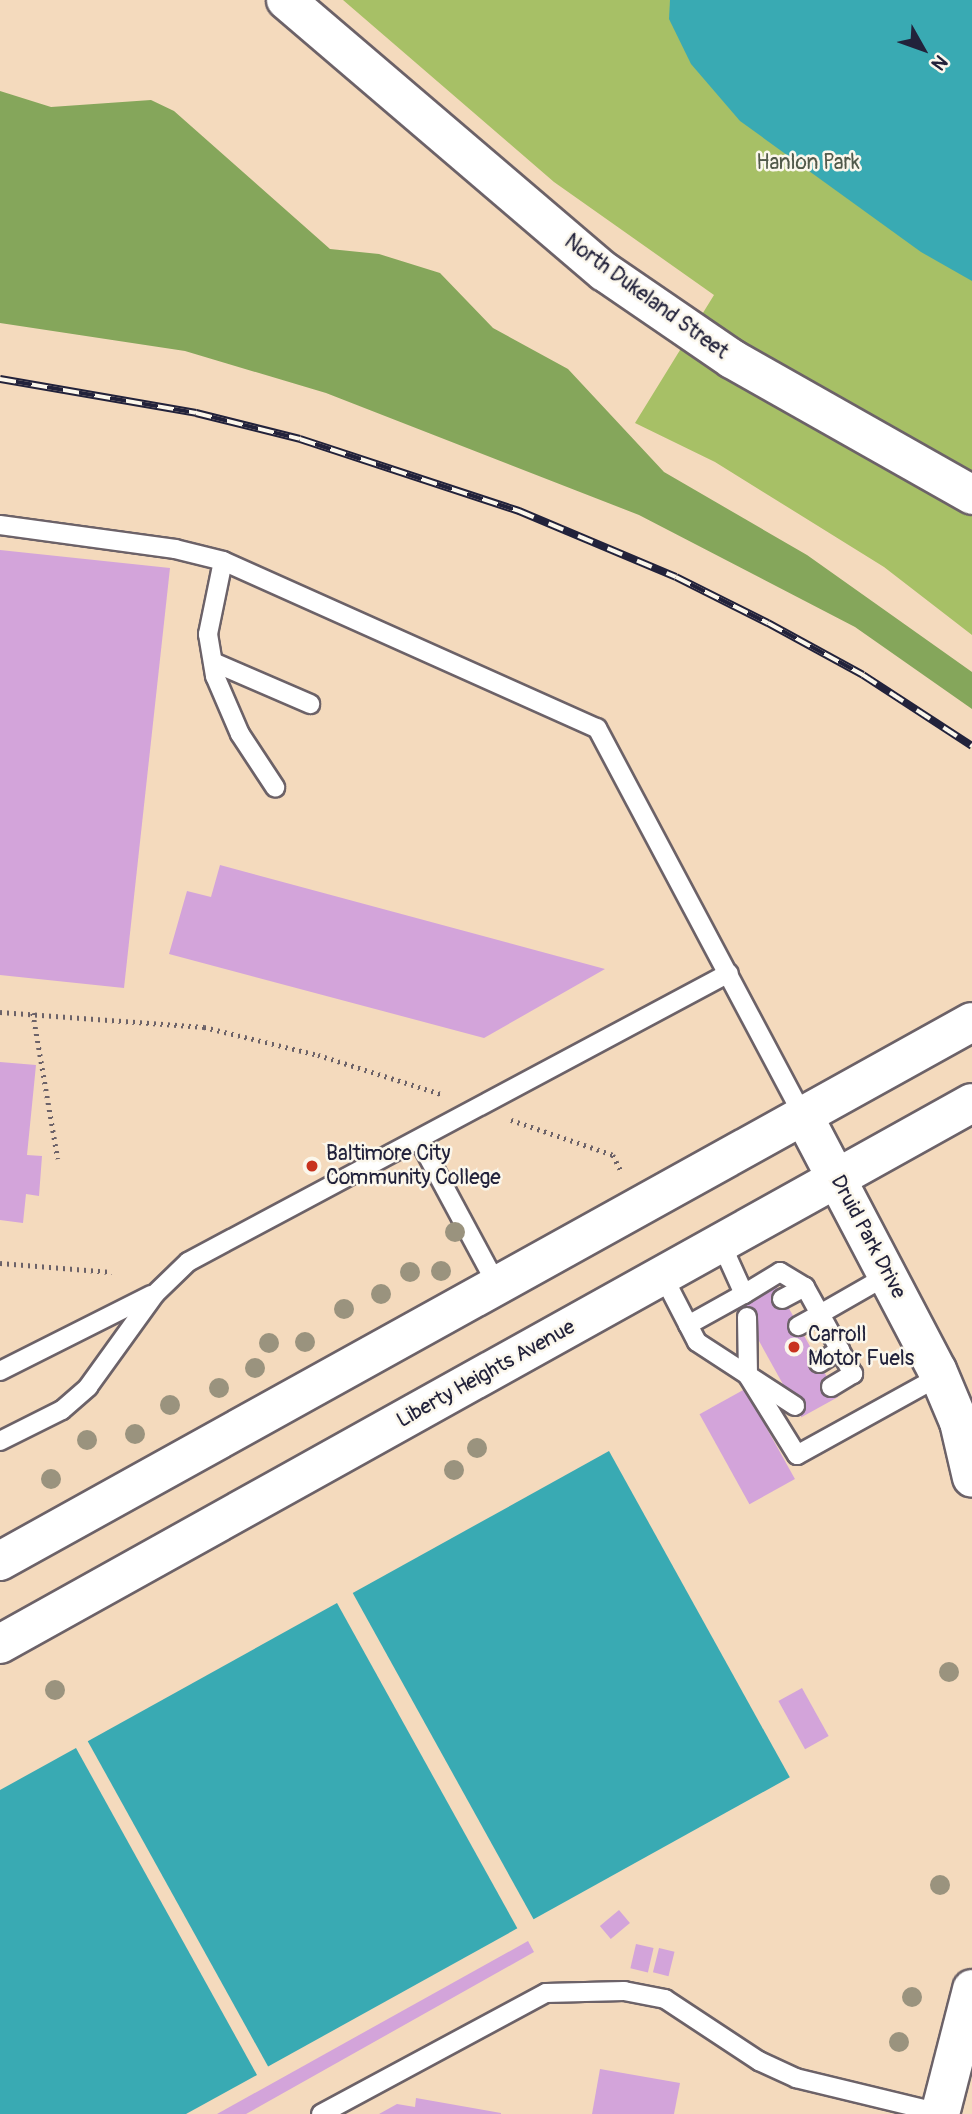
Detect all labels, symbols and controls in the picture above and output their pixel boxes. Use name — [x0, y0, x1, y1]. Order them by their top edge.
north arrow — [888, 14, 958, 84]
text: N — [926, 50, 952, 75]
park label: Hanlon Park — [756, 150, 860, 176]
street label: North Dukeland Street — [559, 229, 733, 365]
place label: Baltimore City Community College — [326, 1141, 501, 1191]
marker: Baltimore City Community College — [304, 1158, 320, 1174]
street label: Druid Park Drive — [825, 1171, 911, 1303]
street label: Liberty Heights Avenue — [392, 1315, 580, 1433]
place label: Carroll Motor Fuels — [808, 1322, 914, 1372]
marker: Carroll Motor Fuels — [786, 1339, 802, 1355]

